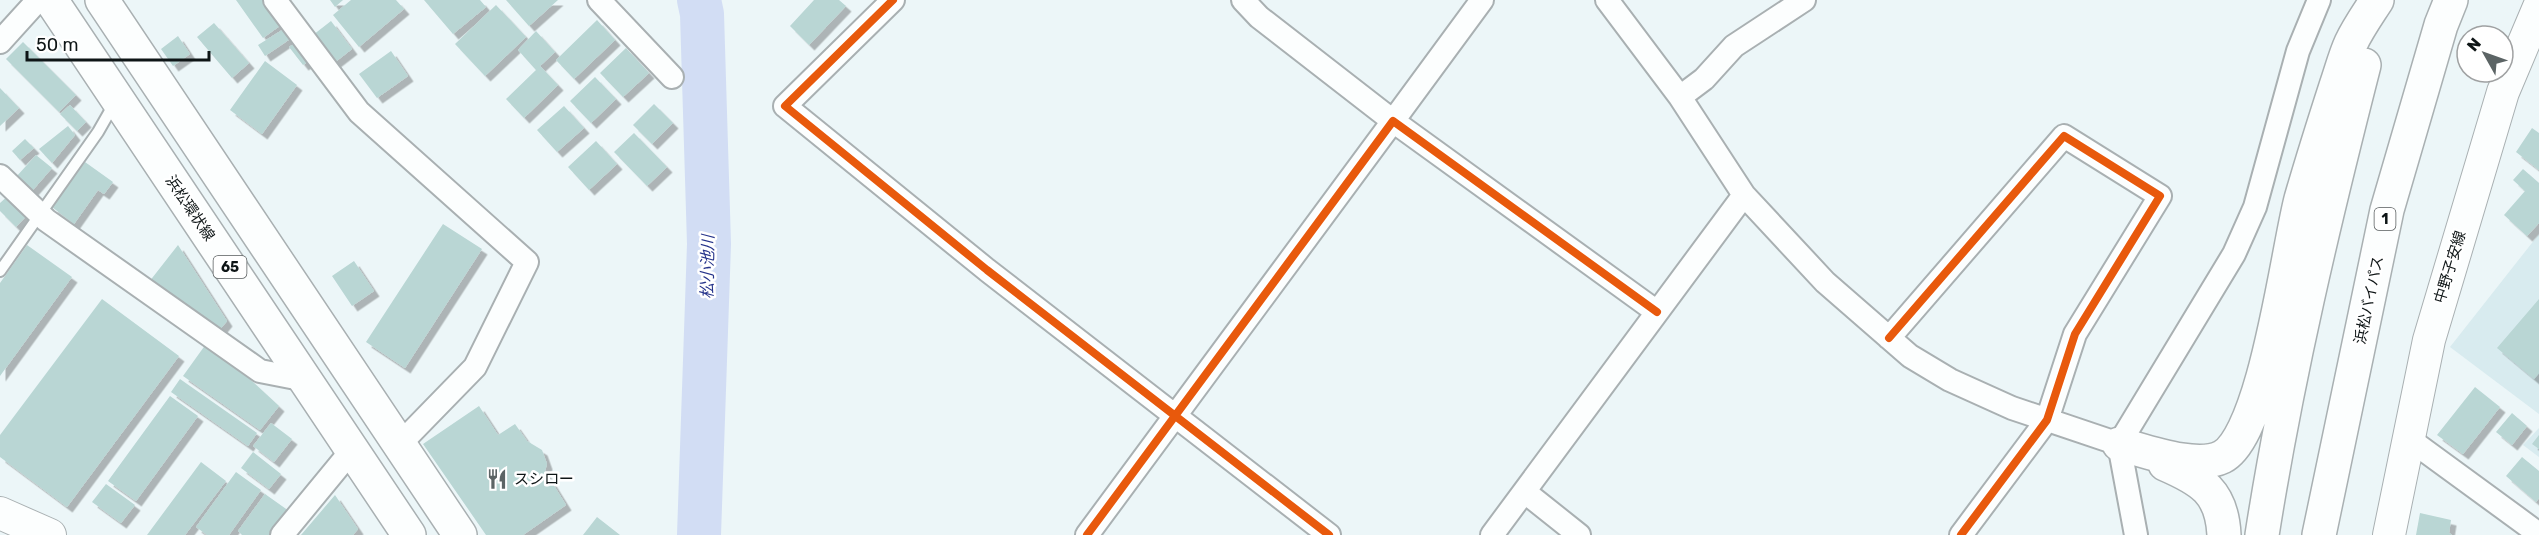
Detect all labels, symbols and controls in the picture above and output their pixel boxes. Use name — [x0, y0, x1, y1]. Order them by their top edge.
scale bar — [27, 24, 208, 62]
north arrow — [2455, 24, 2515, 84]
text: 50 m — [36, 34, 79, 56]
text: N — [2463, 34, 2485, 55]
street label: 浜松環状線 — [162, 172, 218, 244]
road number: 1 — [2374, 208, 2396, 230]
street label: 中野子安線 — [2430, 228, 2470, 306]
water label: 松小池川 — [697, 233, 718, 299]
street label: 浜松バイパス — [2351, 254, 2387, 346]
road number: 65 — [214, 256, 246, 278]
restaurant icon: スシロー — [485, 467, 509, 491]
place label: スシロー — [514, 470, 574, 488]

